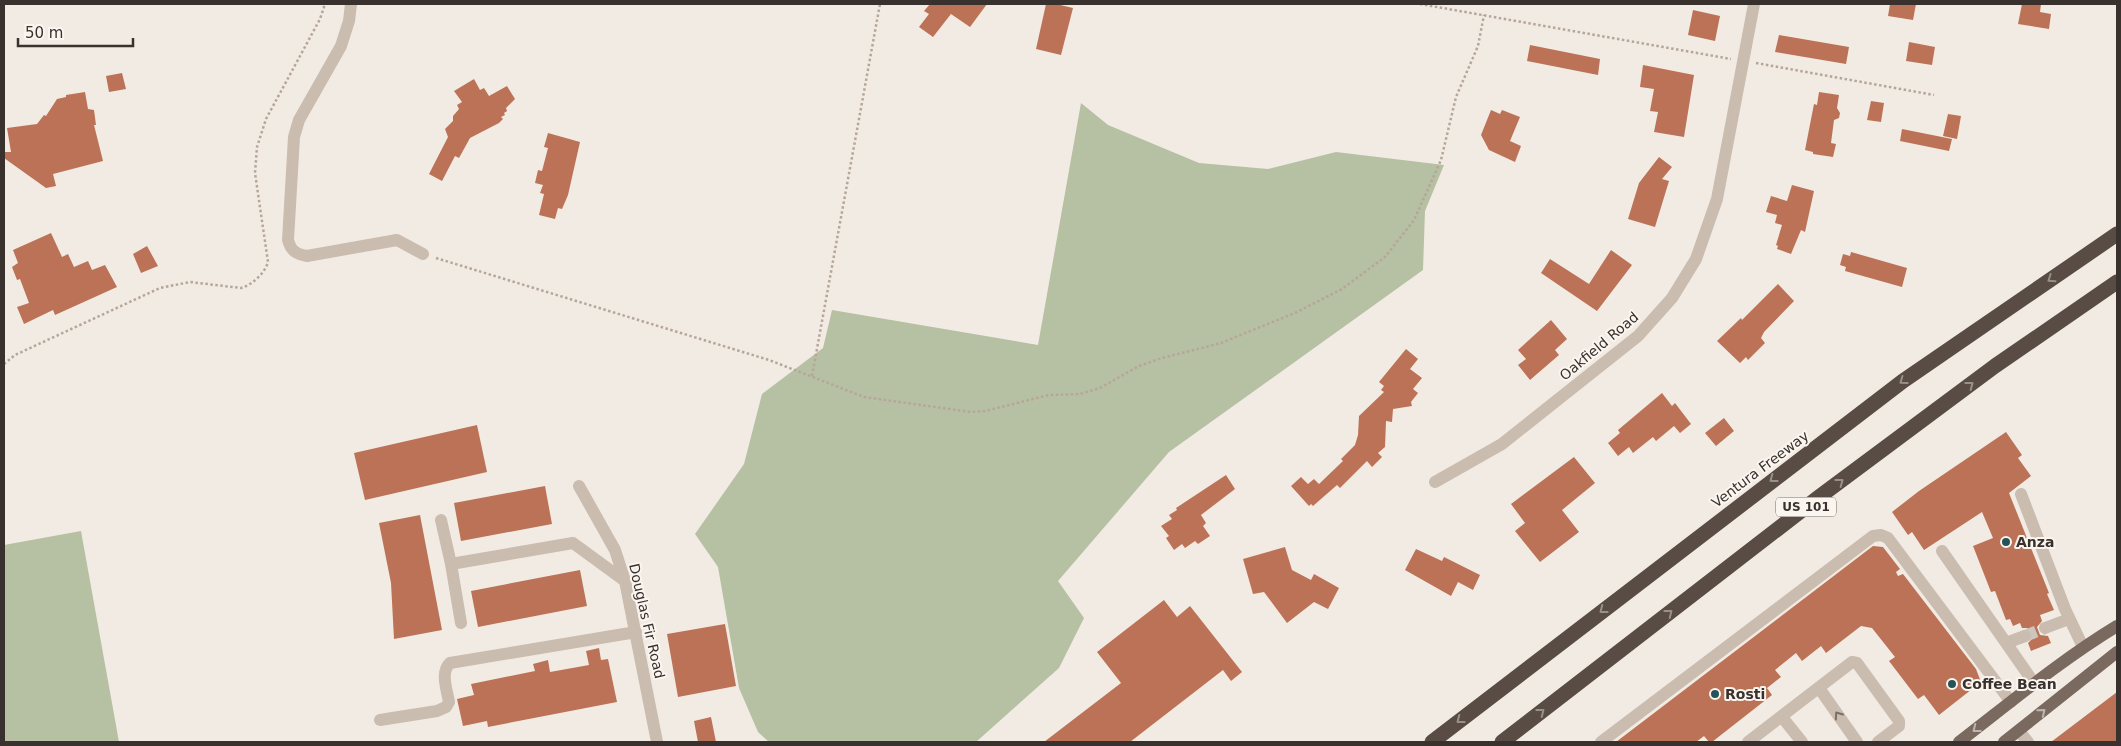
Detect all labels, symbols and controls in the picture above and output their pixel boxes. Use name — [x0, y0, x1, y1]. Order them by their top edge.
scale bar — [18, 15, 132, 47]
text: 50 m — [25, 24, 63, 42]
one-way arrow — [2047, 273, 2057, 282]
street label: Oakfield Road — [1557, 309, 1641, 383]
one-way arrow — [1899, 375, 1909, 384]
one-way arrow — [1964, 382, 1973, 390]
street label: Ventura Freeway — [1708, 427, 1812, 511]
one-way arrow — [1770, 474, 1779, 482]
one-way arrow — [1834, 479, 1843, 487]
road number: US 101 — [1776, 498, 1836, 516]
place label: Anza — [2016, 534, 2054, 550]
marker: Anza — [2000, 536, 2012, 548]
street label: Douglas Fir Road — [626, 562, 668, 680]
one-way arrow — [1600, 605, 1609, 613]
one-way arrow — [1664, 610, 1673, 619]
place label: Coffee Bean — [1962, 676, 2057, 692]
marker: Coffee Bean — [1946, 678, 1958, 690]
place label: Rosti — [1725, 686, 1765, 702]
marker: Rosti — [1709, 688, 1721, 700]
one-way arrow — [2036, 709, 2045, 717]
one-way arrow — [1535, 710, 1544, 718]
one-way arrow — [1835, 711, 1844, 721]
one-way arrow — [1457, 715, 1466, 723]
one-way arrow — [1973, 723, 1982, 731]

